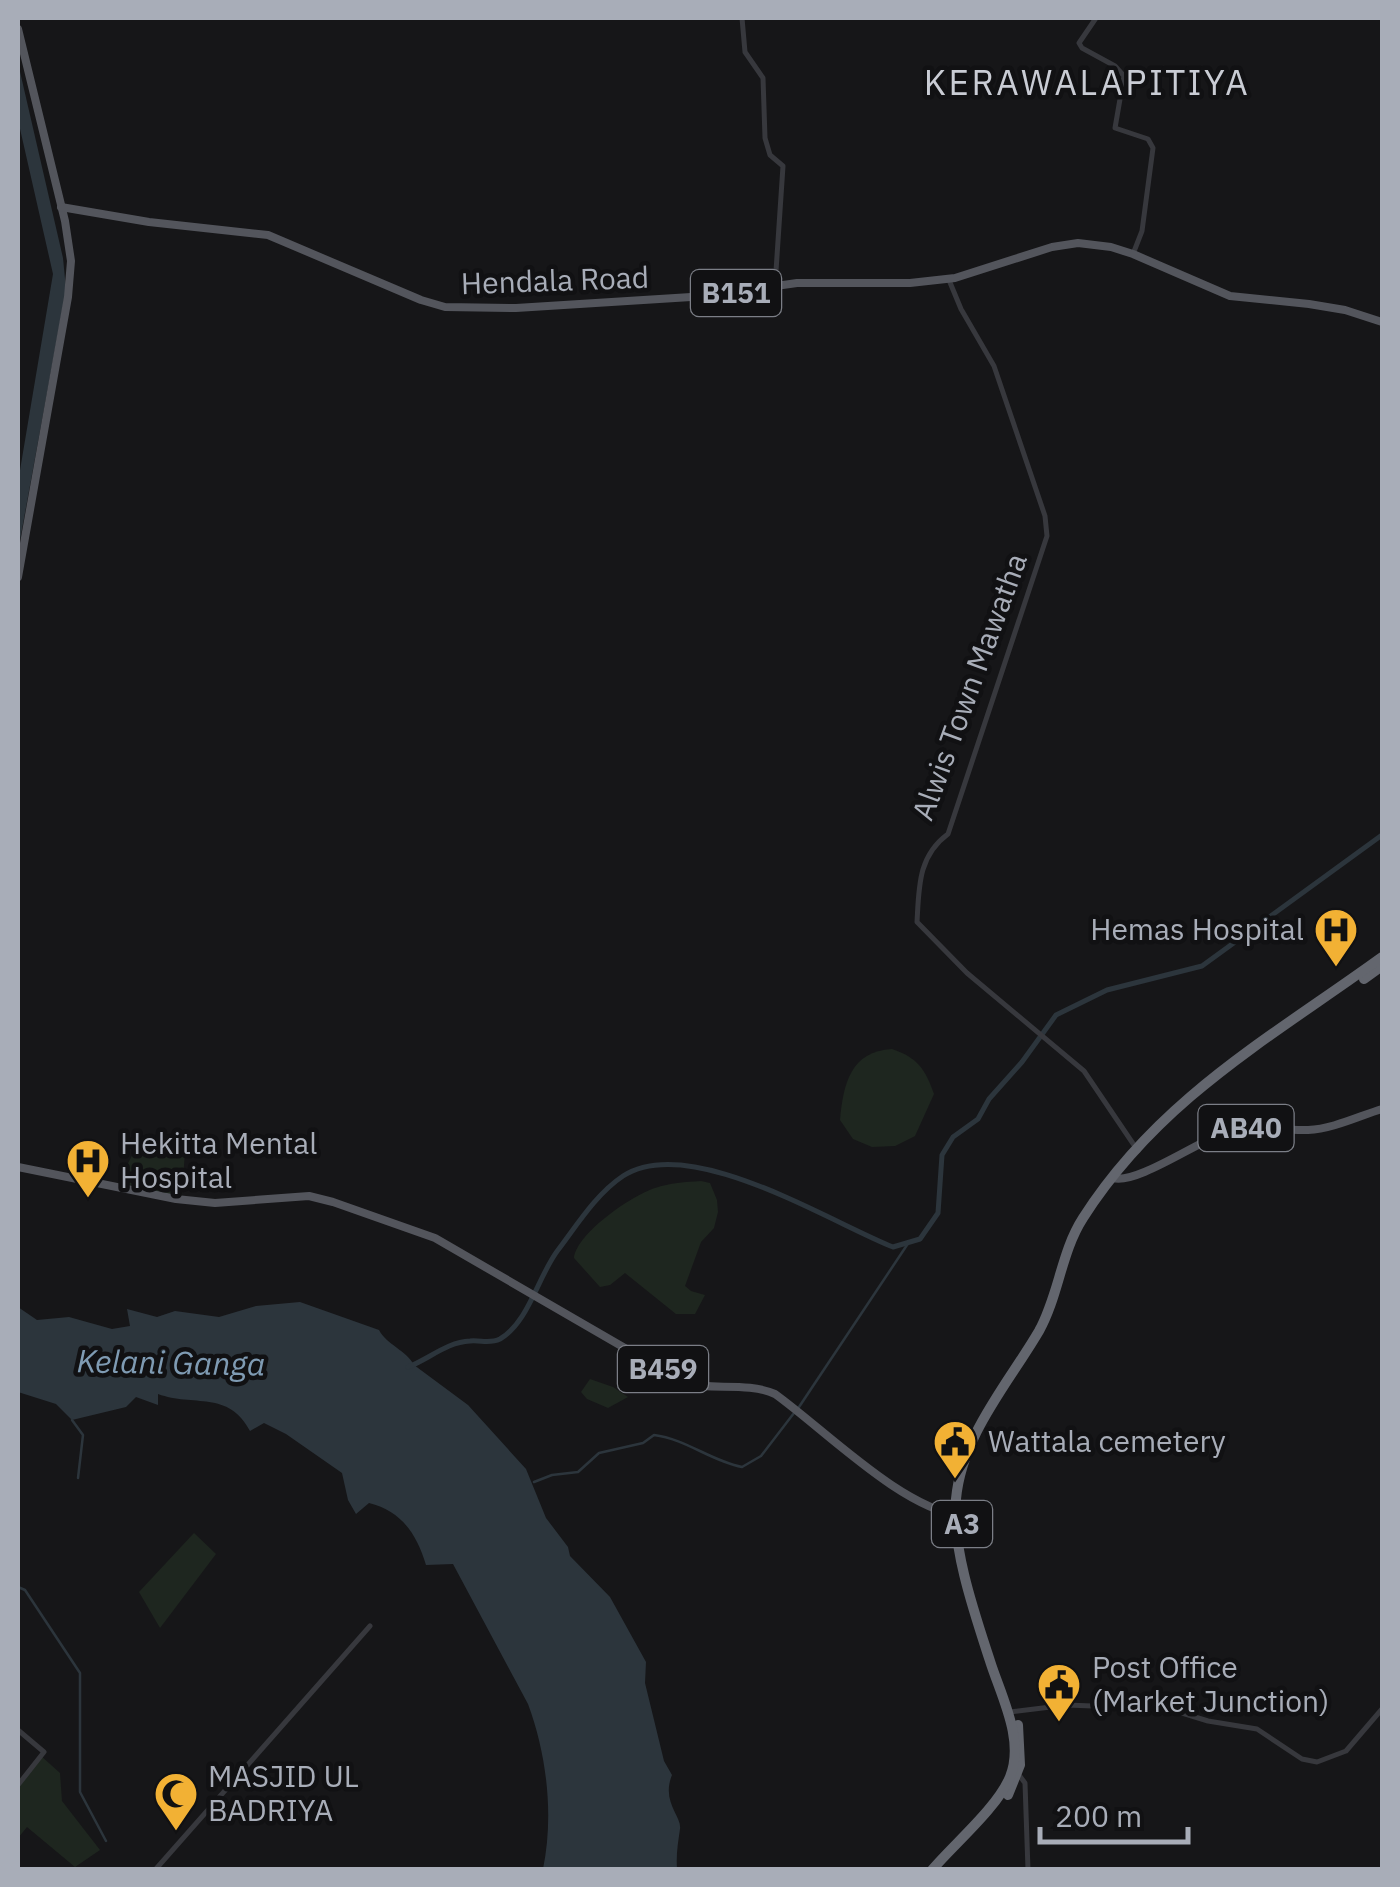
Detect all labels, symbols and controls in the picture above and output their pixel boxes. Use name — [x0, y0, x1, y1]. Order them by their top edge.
district label: KERAWALAPITIYA — [924, 59, 1250, 105]
street label: Hendala Road — [460, 257, 650, 302]
road number: B151 — [691, 270, 781, 316]
street label: Alwis Town Mawatha — [902, 548, 1035, 825]
hospital icon: Hemas Hospital — [1313, 907, 1359, 968]
place label: Hemas Hospital — [1090, 909, 1304, 948]
road number: AB40 — [1198, 1105, 1294, 1151]
place label: Hekitta Mental Hospital — [120, 1123, 317, 1196]
hospital icon: Hekitta Mental Hospital — [65, 1138, 111, 1199]
water label: Kelani Ganga — [76, 1339, 266, 1385]
road number: B459 — [618, 1346, 708, 1392]
public building icon: Wattala cemetery — [932, 1419, 978, 1480]
place label: Wattala cemetery — [988, 1421, 1226, 1460]
road number: A3 — [932, 1501, 992, 1547]
place label: Post Office (Market Junction) — [1092, 1647, 1329, 1720]
public building icon: Post Office (Market Junction) — [1036, 1662, 1082, 1723]
place label: MASJID UL BADRIYA — [208, 1756, 359, 1829]
mosque icon: MASJID UL BADRIYA — [153, 1771, 199, 1832]
scale bar — [1040, 1782, 1188, 1844]
text: 200 m — [1055, 1796, 1142, 1835]

